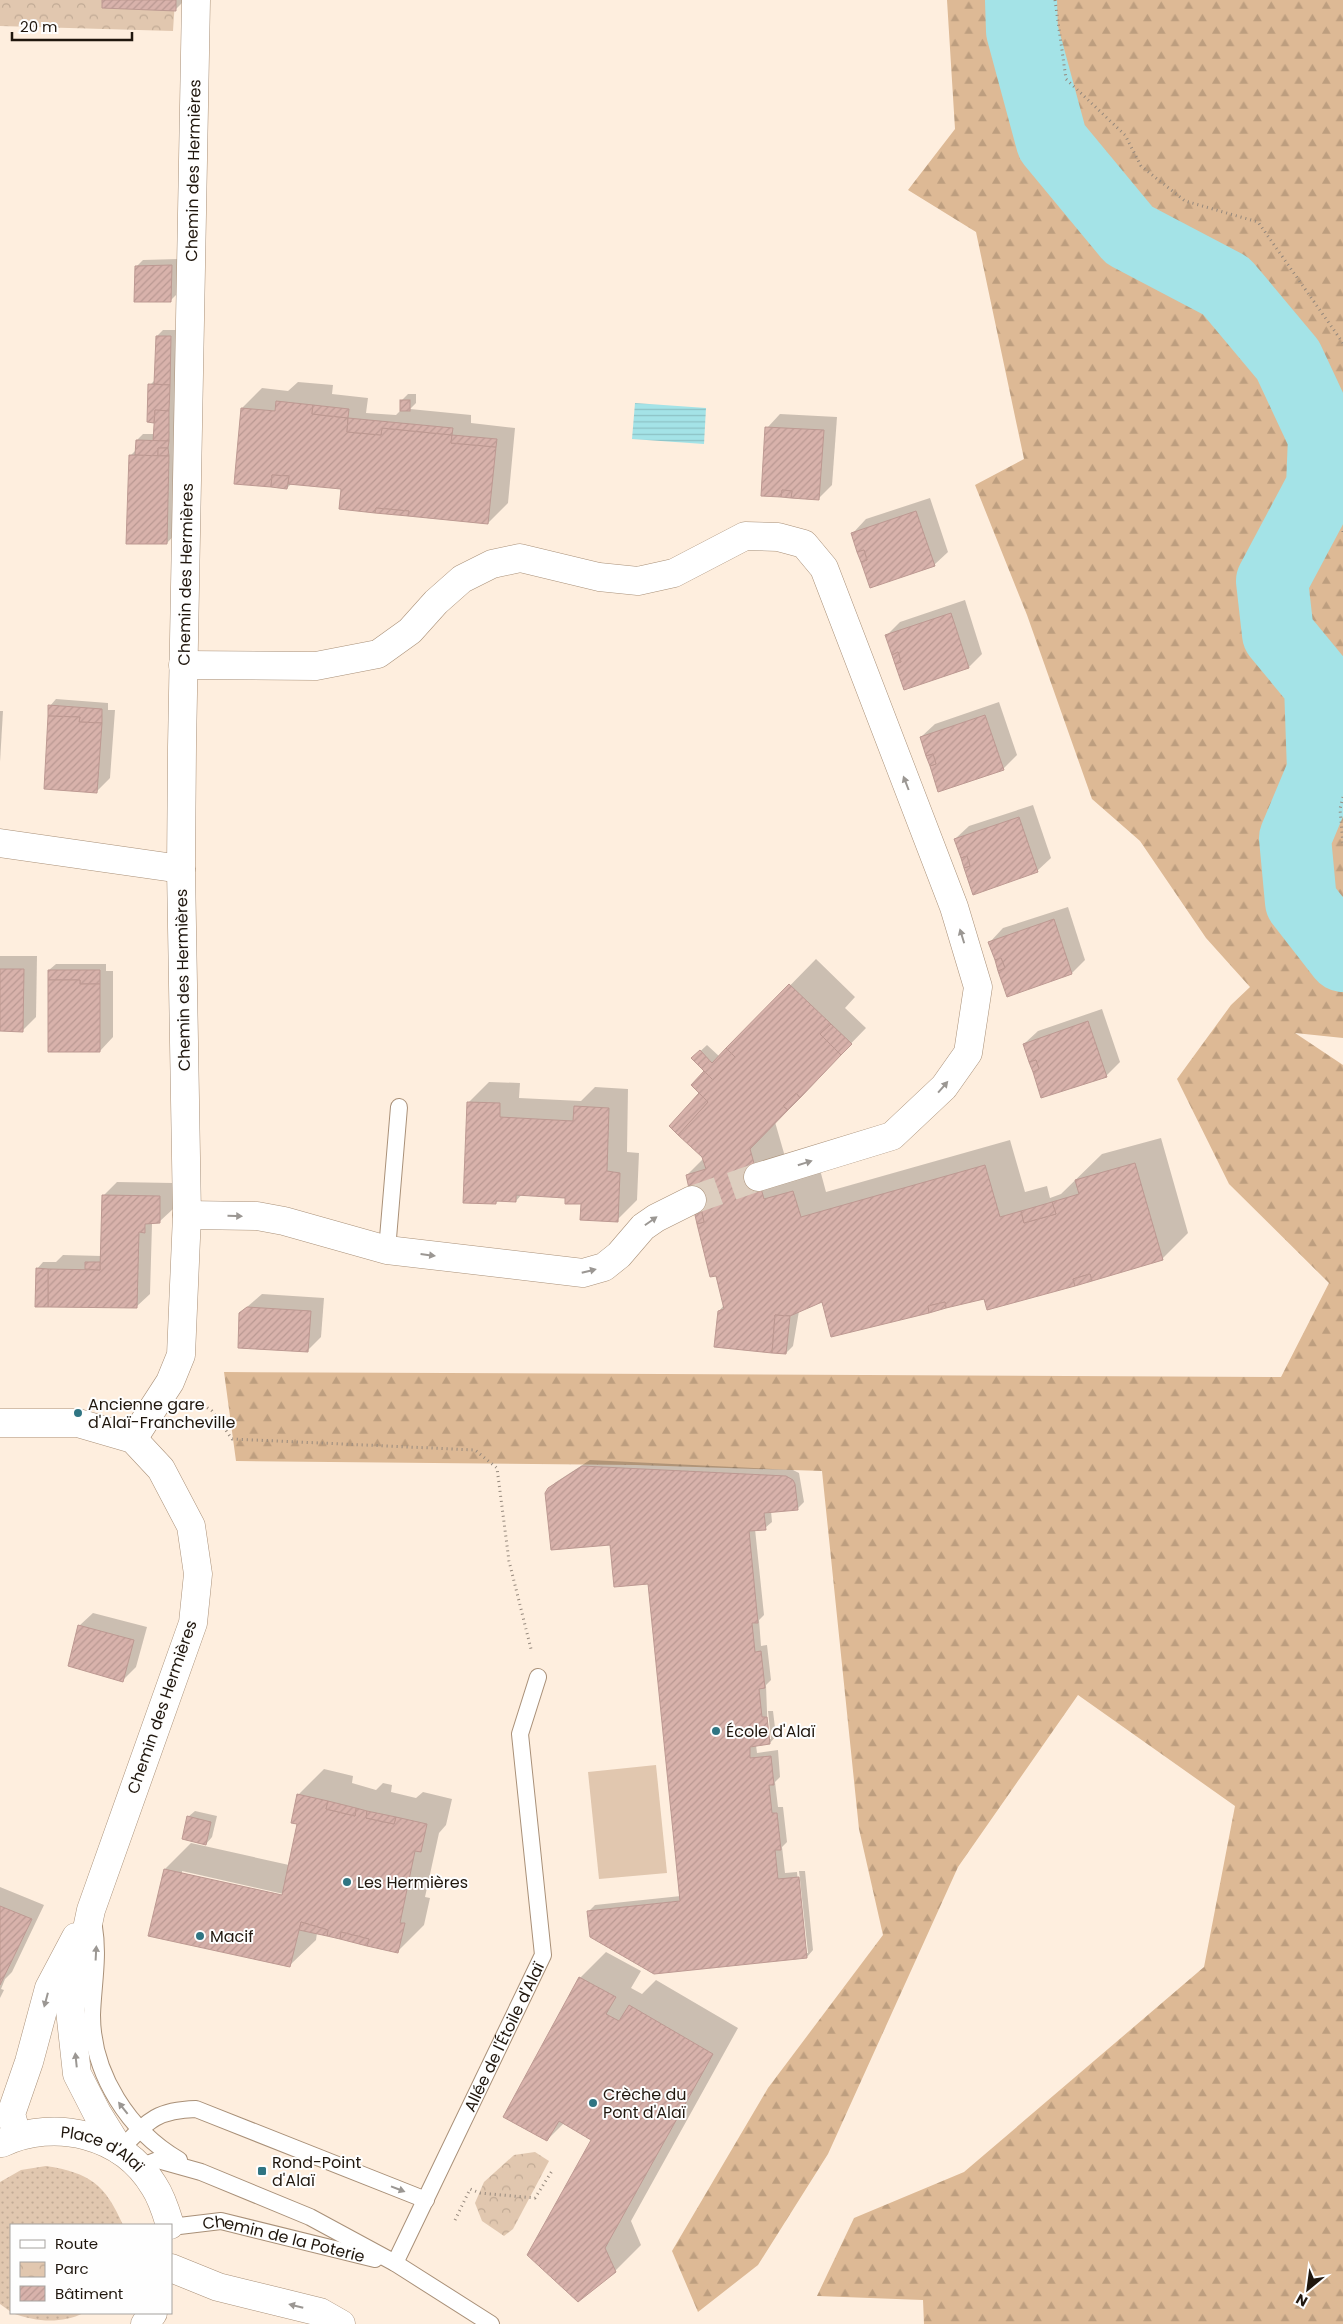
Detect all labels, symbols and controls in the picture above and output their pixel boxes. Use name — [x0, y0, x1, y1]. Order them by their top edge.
scale bar — [12, 10, 132, 42]
text: 20 m — [20, 16, 58, 37]
street label: Chemin des Hermières — [180, 79, 206, 262]
street label: Chemin des Hermières — [172, 483, 198, 666]
one-way arrow — [902, 775, 910, 790]
street label: Chemin des Hermières — [170, 889, 196, 1071]
one-way arrow — [958, 928, 966, 943]
one-way arrow — [938, 1081, 949, 1094]
one-way arrow — [797, 1158, 812, 1166]
one-way arrow — [228, 1212, 244, 1220]
one-way arrow — [644, 1217, 658, 1226]
one-way arrow — [420, 1251, 436, 1259]
one-way arrow — [582, 1267, 597, 1275]
place label: Ancienne gare d'Alaï-Francheville — [88, 1393, 235, 1434]
marker: Ancienne gare d'Alaï-Francheville — [72, 1407, 84, 1419]
street label: Chemin des Hermières — [121, 1617, 203, 1797]
place label: École d'Alaï — [726, 1720, 816, 1743]
marker: École d'Alaï — [710, 1725, 722, 1737]
place label: Les Hermières — [357, 1871, 468, 1894]
marker: Les Hermières — [341, 1876, 353, 1888]
place label: Macif — [210, 1925, 254, 1948]
marker: Macif — [194, 1930, 206, 1942]
one-way arrow — [93, 1945, 101, 1961]
street label: Allée de l'Étoile d'Alaï — [458, 1957, 550, 2115]
one-way arrow — [41, 1992, 49, 2007]
one-way arrow — [71, 2052, 79, 2068]
place label: Crèche du Pont d'Alaï — [603, 2083, 687, 2124]
marker: Crèche du Pont d'Alaï — [587, 2097, 599, 2109]
one-way arrow — [118, 2102, 129, 2115]
street label: Place d'Alaï — [60, 2120, 150, 2177]
place label: Rond-Point d'Alaï — [272, 2151, 362, 2192]
marker: Rond-Point d'Alaï — [256, 2165, 268, 2177]
one-way arrow — [390, 2186, 405, 2193]
street label: Chemin de la Poterie — [201, 2209, 367, 2268]
legend — [10, 2224, 172, 2314]
text: Route — [55, 2233, 98, 2254]
text: Parc — [55, 2258, 89, 2279]
north arrow — [1283, 2264, 1333, 2314]
text: Bâtiment — [55, 2283, 123, 2304]
text: N — [1292, 2289, 1311, 2312]
one-way arrow — [289, 2302, 304, 2310]

